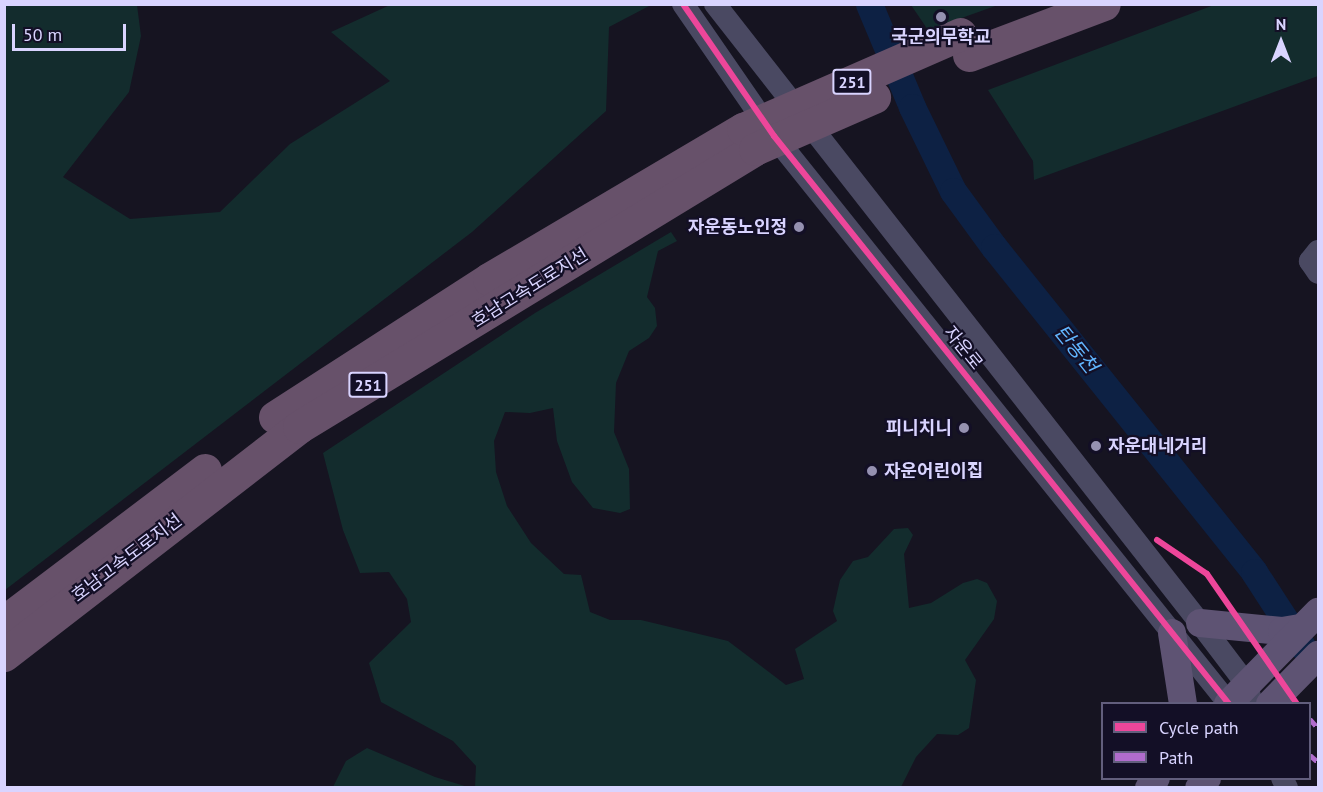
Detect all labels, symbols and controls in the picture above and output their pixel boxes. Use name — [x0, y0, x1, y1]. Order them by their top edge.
marker: 국군의무학교 — [934, 10, 948, 24]
scale bar — [15, 12, 129, 50]
north arrow — [1251, 12, 1311, 72]
text: N — [1276, 14, 1286, 34]
text: 50 m — [23, 23, 62, 46]
place label: 국군의무학교 — [891, 26, 991, 48]
road number: 251 — [831, 69, 873, 95]
place label: 자운동노인정 — [688, 216, 787, 238]
marker: 자운동노인정 — [792, 220, 806, 234]
street label: 호남고속도로지선 — [468, 244, 592, 332]
water label: 탄동천 — [1049, 320, 1103, 378]
street label: 자운로 — [939, 322, 987, 374]
road number: 251 — [347, 372, 389, 398]
place label: 피니치니 — [886, 417, 952, 439]
marker: 피니치니 — [957, 421, 971, 435]
place label: 자운대네거리 — [1108, 435, 1207, 457]
marker: 자운대네거리 — [1089, 439, 1103, 453]
place label: 자운어린이집 — [884, 460, 983, 482]
marker: 자운어린이집 — [865, 464, 879, 478]
street label: 호남고속도로지선 — [68, 510, 186, 606]
legend — [1101, 702, 1311, 780]
text: Cycle path — [1159, 716, 1239, 739]
text: Path — [1159, 746, 1193, 769]

